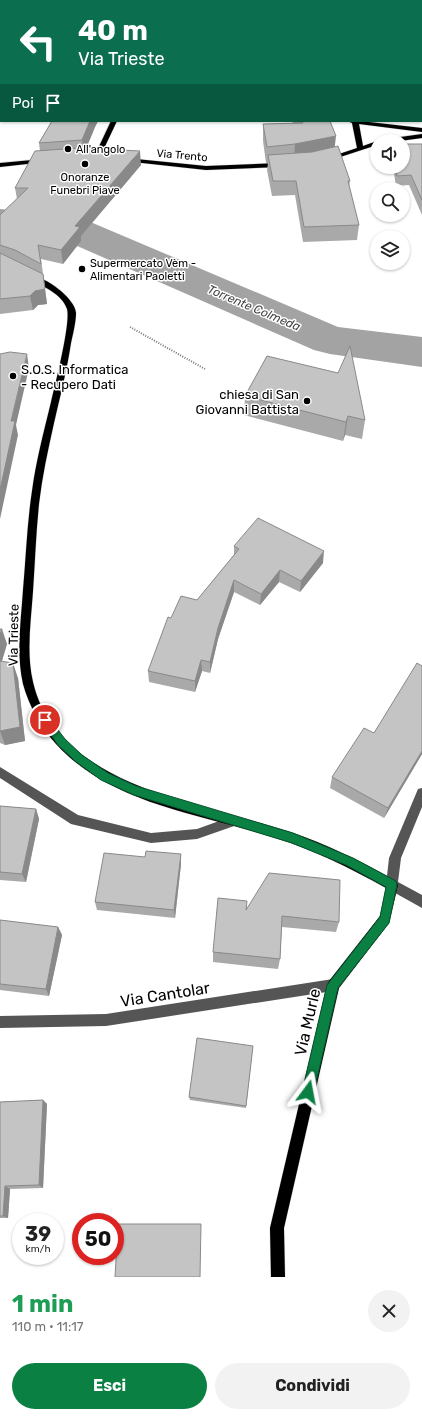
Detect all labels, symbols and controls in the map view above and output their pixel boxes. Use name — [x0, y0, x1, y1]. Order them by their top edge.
text: 40 m — [78, 14, 148, 47]
icon: left — [12, 16, 64, 68]
text: Via Trieste — [78, 48, 165, 70]
icon: arrive — [42, 92, 64, 114]
text: Poi — [12, 94, 34, 112]
map controls — [370, 134, 410, 270]
button: sound — [370, 134, 410, 174]
place label: All'angolo — [76, 143, 125, 156]
marker: All'angolo — [63, 144, 73, 154]
street label: Via Trento — [156, 147, 208, 164]
marker: Onoranze Funebri Piave — [80, 159, 90, 169]
place label: Onoranze Funebri Piave — [50, 171, 120, 197]
button: search — [370, 182, 410, 222]
button: layers — [370, 230, 410, 270]
place label: Supermercato Vèm - Alimentari Paoletti — [90, 257, 196, 283]
marker: Supermercato Vèm - Alimentari Paoletti — [77, 264, 87, 274]
water label: Torrente Colmeda — [206, 282, 302, 334]
place label: S.O.S. Informatica - Recupero Dati — [21, 362, 128, 392]
marker: S.O.S. Informatica - Recupero Dati — [8, 371, 18, 381]
place label: chiesa di San Giovanni Battista — [196, 387, 299, 417]
marker: chiesa di San Giovanni Battista — [302, 396, 312, 406]
street label: Via Trieste — [5, 604, 22, 666]
pin — [28, 703, 62, 737]
icon: arrive — [34, 709, 56, 731]
street label: Via Cantolar — [119, 978, 211, 1011]
street label: Via Murle — [291, 987, 324, 1058]
position arrow — [287, 1071, 329, 1113]
speed limit sign: 50 — [72, 1213, 124, 1265]
text: 39 — [25, 1222, 51, 1246]
text: km/h — [26, 1243, 50, 1255]
text: 1 min — [12, 1290, 73, 1318]
button: close — [368, 1290, 410, 1332]
text: 110 m · 11:17 — [12, 1319, 83, 1334]
button: Esci — [12, 1363, 207, 1409]
button: Condividi — [215, 1363, 410, 1409]

